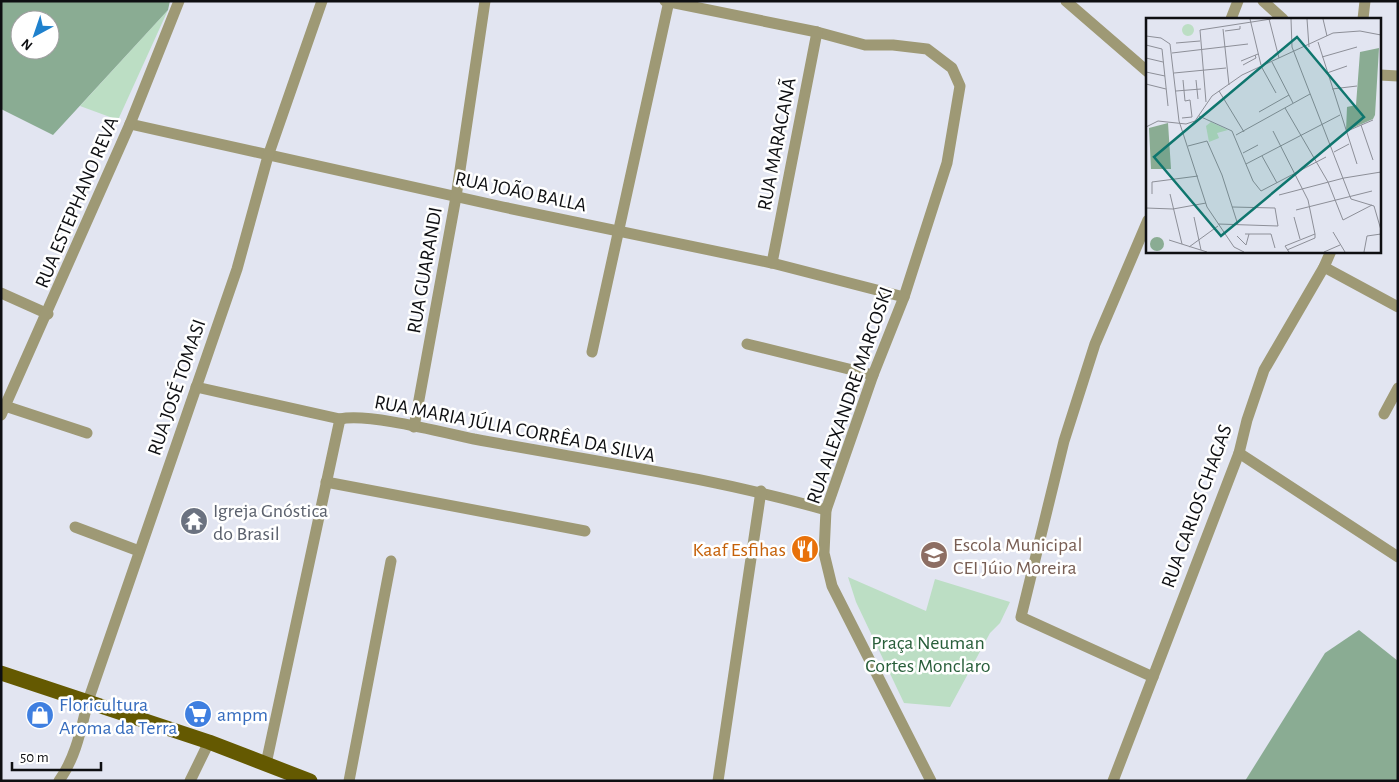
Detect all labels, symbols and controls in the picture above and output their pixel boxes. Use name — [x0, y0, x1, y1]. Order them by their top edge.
north arrow — [10, 10, 60, 60]
inset map — [1146, 18, 1382, 252]
text: N — [19, 36, 36, 53]
street label: RUA MARACANÃ — [753, 76, 800, 212]
street label: RUA ESTEPHANO REVA — [32, 113, 122, 291]
street label: RUA JOÃO BALLA — [453, 167, 589, 216]
street label: RUA GUARANDI — [404, 205, 446, 335]
street label: RUA ALEXANDRE MARCOSKI — [803, 284, 897, 507]
street label: RUA JOSÉ TOMASI — [143, 316, 210, 458]
street label: RUA MARIA JÚLIA CORRÊA DA SILVA — [373, 391, 657, 466]
street label: RUA CARLOS CHAGAS — [1158, 422, 1236, 591]
place label: Igreja Gnóstica do Brasil — [213, 501, 328, 544]
temple icon: Igreja Gnóstica do Brasil — [179, 506, 209, 536]
restaurant icon: Kaaf Esfihas — [790, 534, 820, 564]
place label: Escola Municipal CEI Júio Moreira — [953, 535, 1082, 578]
place label: Kaaf Esfihas — [692, 540, 786, 560]
school or university icon: Escola Municipal CEI Júio Moreira — [919, 540, 949, 570]
park label: Praça Neuman Cortes Monclaro — [865, 633, 991, 676]
place label: Floricultura Aroma da Terra — [59, 695, 178, 738]
supermarket icon: ampm — [183, 699, 213, 729]
shop icon: Floricultura Aroma da Terra — [25, 700, 55, 730]
place label: ampm — [217, 705, 268, 725]
scale bar — [12, 740, 101, 772]
text: 50 m — [20, 750, 49, 765]

